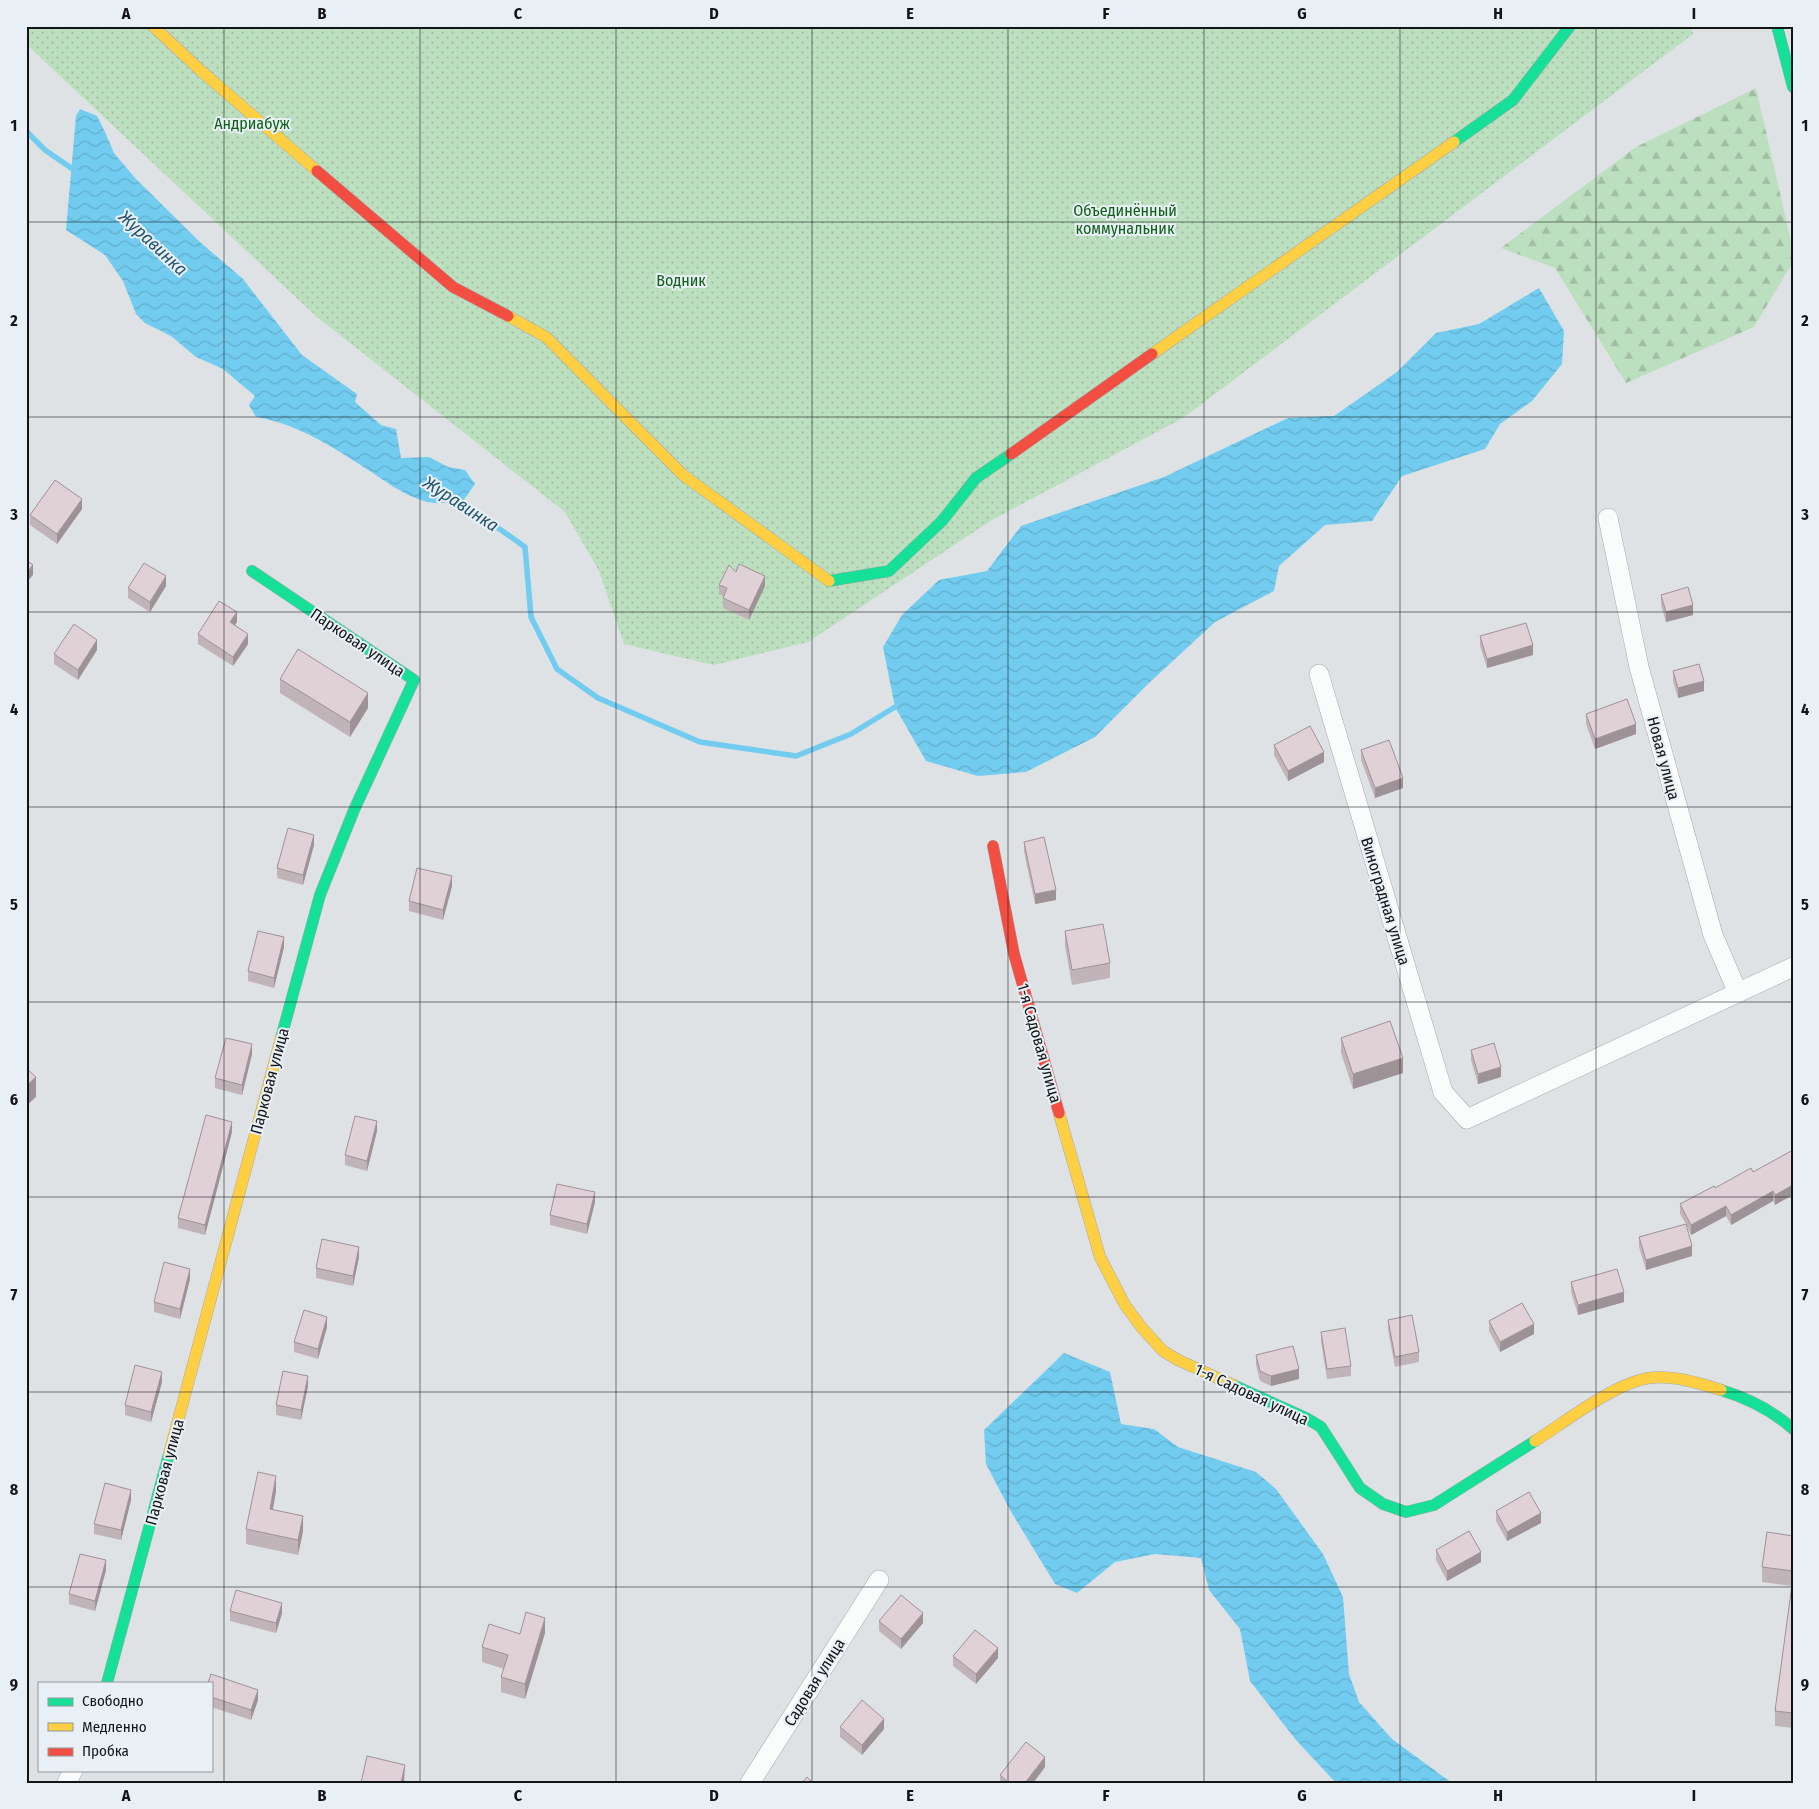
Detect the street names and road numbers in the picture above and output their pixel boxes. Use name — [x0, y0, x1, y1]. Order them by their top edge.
street label: Парковая улица — [307, 604, 408, 681]
street label: Новая улица — [1643, 714, 1684, 802]
street label: Виноградная улица — [1357, 835, 1414, 968]
street label: 1-я Садовая улица — [1013, 981, 1066, 1105]
street label: Парковая улица — [246, 1026, 293, 1136]
street label: 1-я Садовая улица — [1192, 1360, 1312, 1429]
street label: Парковая улица — [141, 1417, 188, 1527]
street label: Садовая улица — [780, 1635, 849, 1730]

